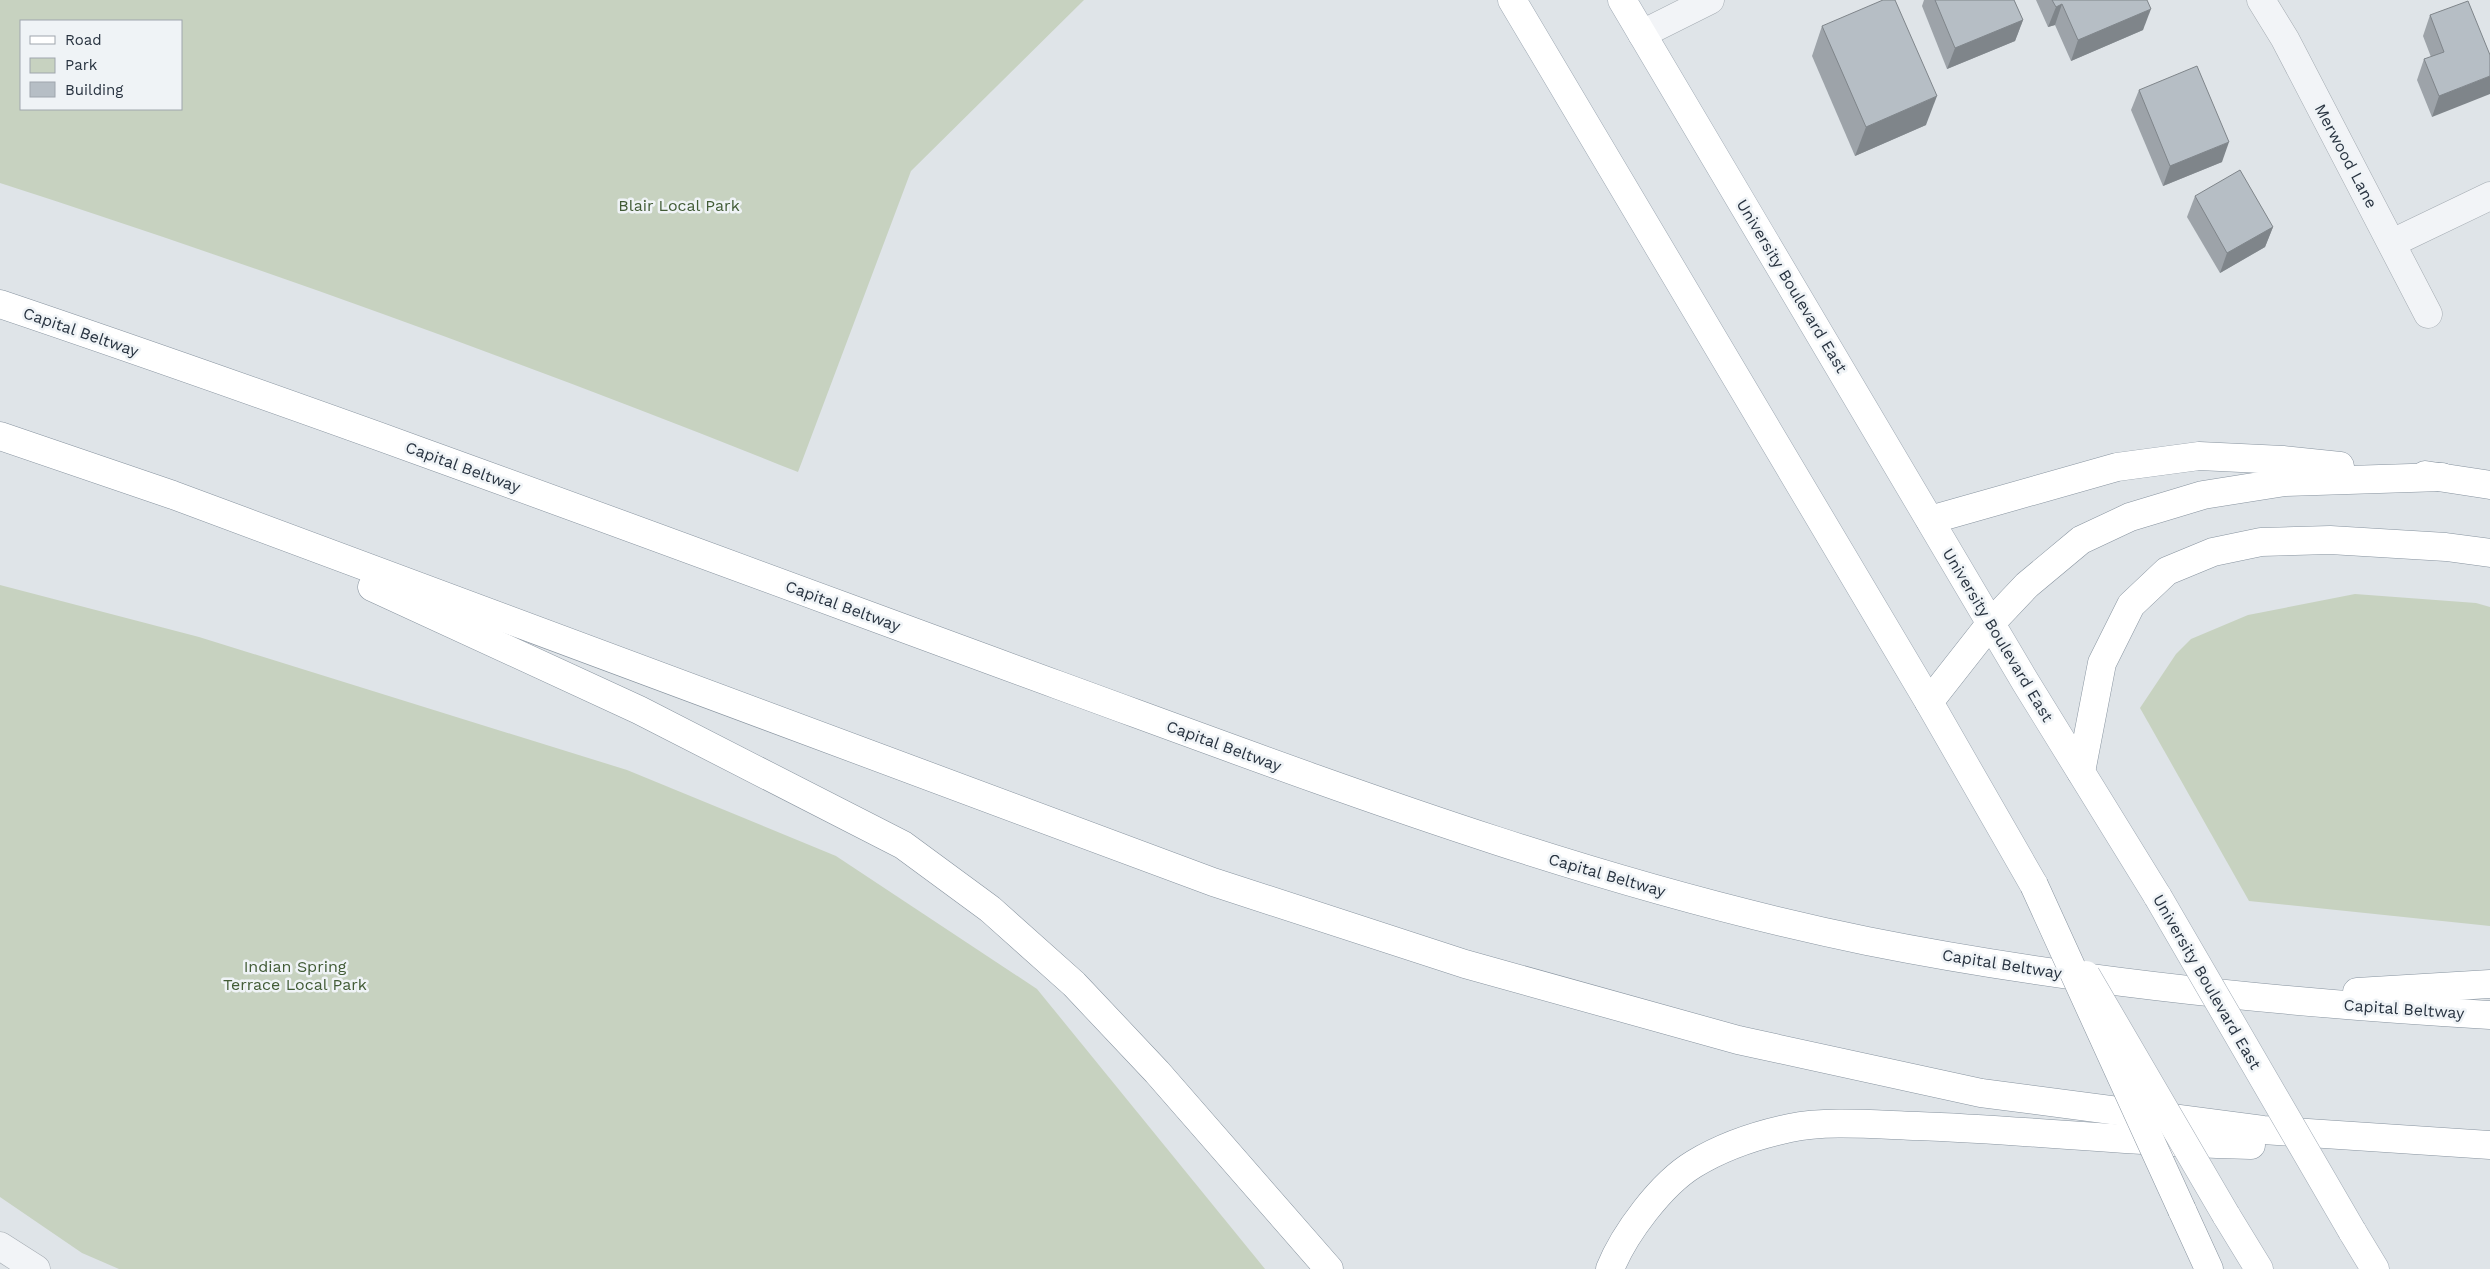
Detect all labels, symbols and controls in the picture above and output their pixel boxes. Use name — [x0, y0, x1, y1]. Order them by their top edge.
legend — [20, 20, 182, 110]
text: Road — [65, 31, 102, 49]
text: Park — [65, 56, 98, 74]
text: Building — [65, 81, 123, 99]
street label: Merwood Lane — [2311, 101, 2381, 211]
park label: Blair Local Park — [618, 196, 740, 215]
street label: University Boulevard East — [1733, 196, 1852, 376]
street label: Capital Beltway — [21, 303, 142, 361]
street label: Capital Beltway — [403, 437, 524, 497]
street label: University Boulevard East — [1939, 545, 2058, 725]
street label: Capital Beltway — [783, 576, 904, 636]
street label: Capital Beltway — [1164, 716, 1285, 776]
street label: Capital Beltway — [1546, 849, 1668, 901]
street label: University Boulevard East — [2149, 891, 2265, 1073]
street label: Capital Beltway — [1941, 945, 2064, 983]
park label: Indian Spring Terrace Local Park — [223, 957, 367, 994]
street label: Capital Beltway — [2343, 995, 2466, 1023]

